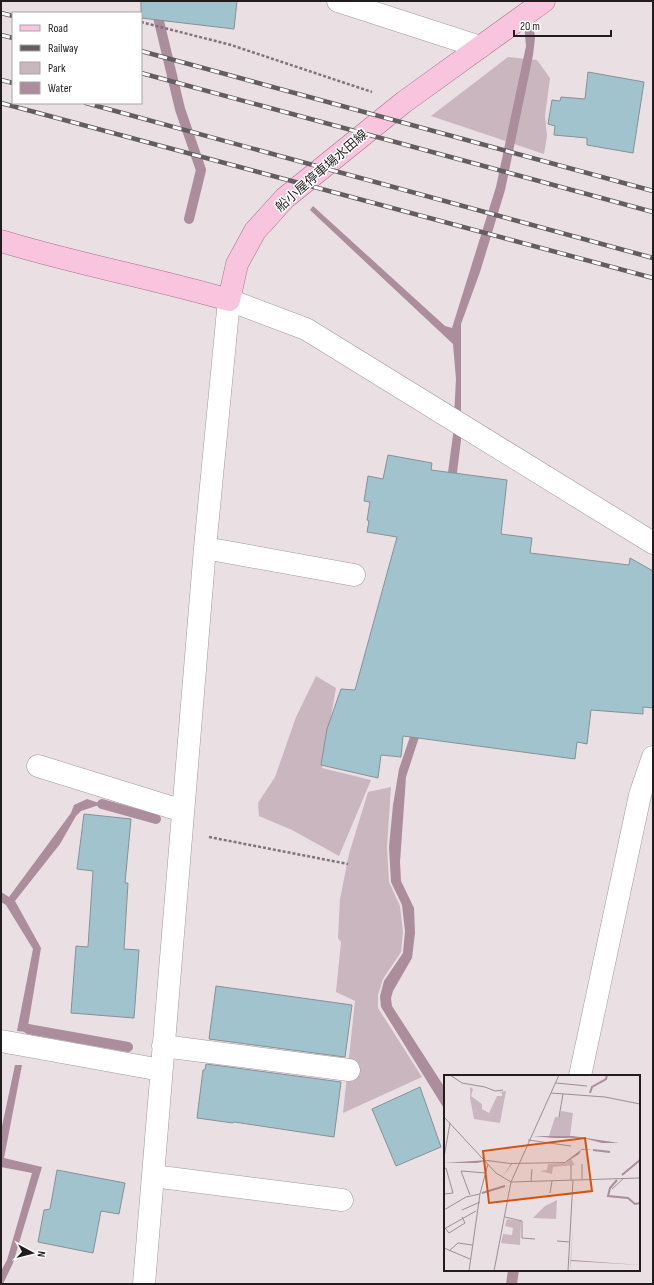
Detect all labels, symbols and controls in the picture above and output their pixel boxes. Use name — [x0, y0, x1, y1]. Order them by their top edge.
legend — [12, 12, 142, 104]
scale bar — [514, 12, 611, 38]
text: 20 m — [520, 19, 540, 34]
text: Road — [48, 21, 68, 36]
text: Railway — [48, 41, 79, 56]
text: Park — [48, 61, 66, 76]
text: Water — [48, 81, 72, 96]
street label: 船小屋停車場水田線 — [272, 126, 371, 215]
inset map — [444, 1075, 640, 1271]
north arrow — [12, 1233, 52, 1273]
text: N — [35, 1250, 48, 1258]

